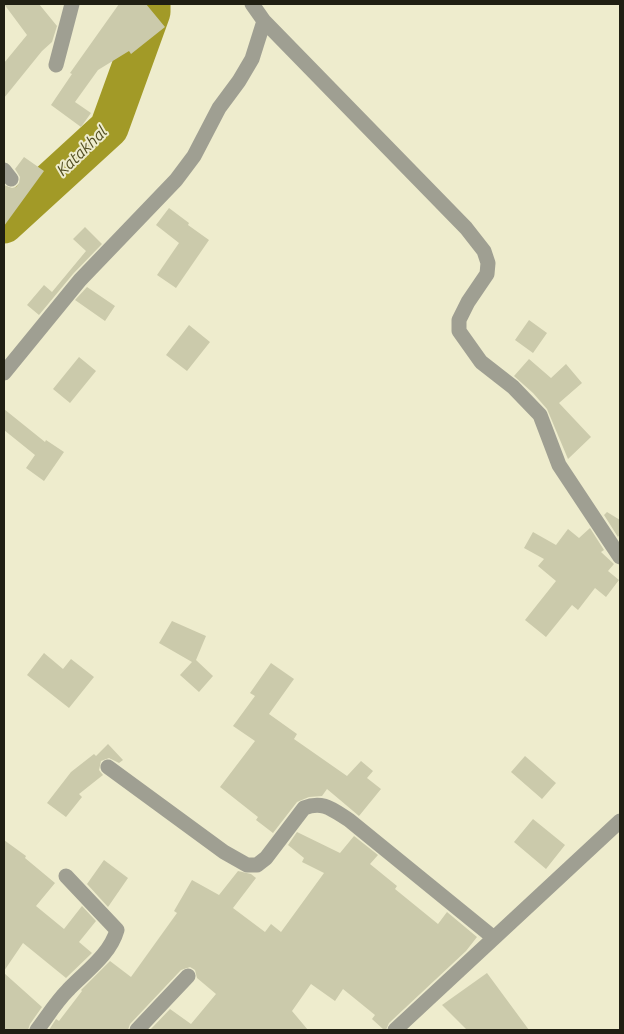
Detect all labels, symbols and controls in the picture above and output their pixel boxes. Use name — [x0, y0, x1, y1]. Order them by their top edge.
water label: Katakhal — [53, 122, 111, 180]

